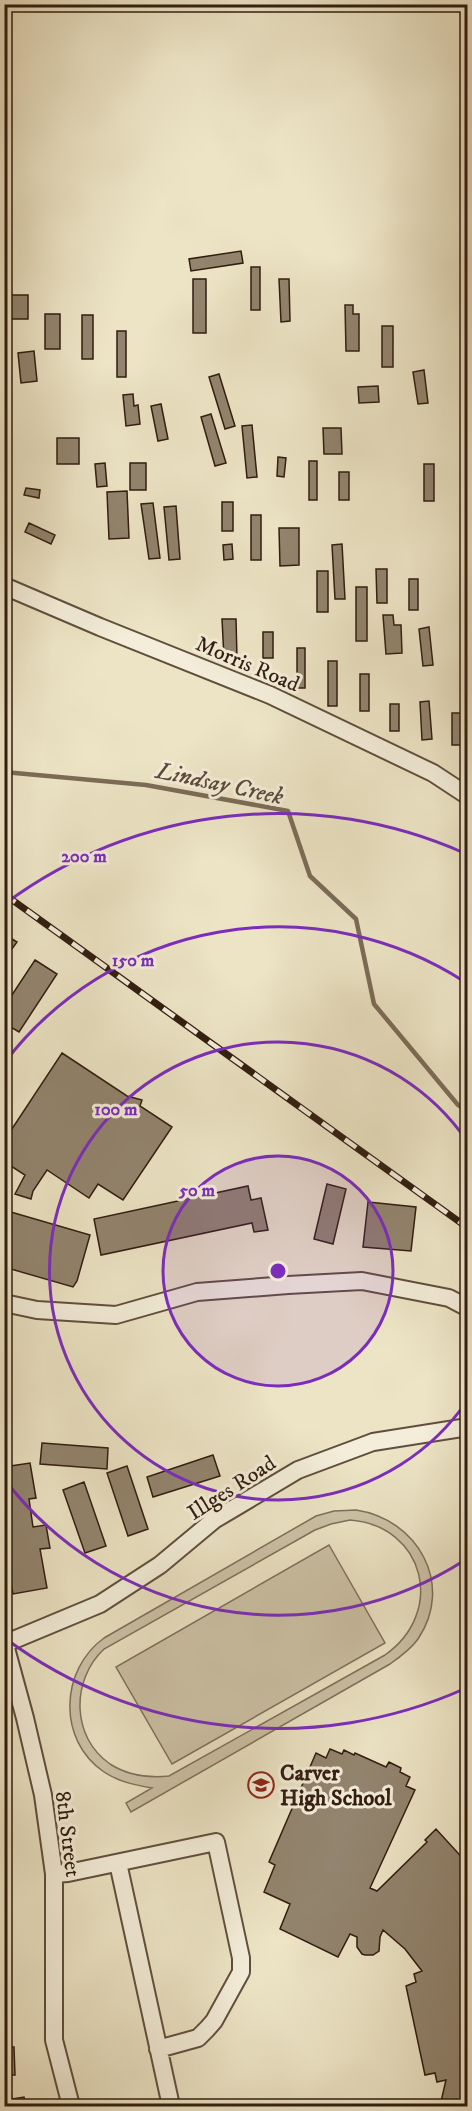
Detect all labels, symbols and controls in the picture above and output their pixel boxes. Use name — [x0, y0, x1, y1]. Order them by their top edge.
street label: Morris Road — [191, 630, 303, 698]
water label: Lindsay Creek — [151, 755, 286, 812]
text: 200 m — [61, 846, 107, 868]
text: 150 m — [112, 950, 155, 972]
text: 100 m — [94, 1099, 138, 1121]
text: 50 m — [178, 1180, 215, 1202]
centre of rings — [268, 1261, 288, 1281]
street label: Illges Road — [183, 1450, 281, 1527]
place label: Carver High School — [280, 1760, 392, 1812]
school or university icon: Carver High School — [246, 1770, 276, 1800]
street label: 8th Street — [49, 1790, 86, 1879]

